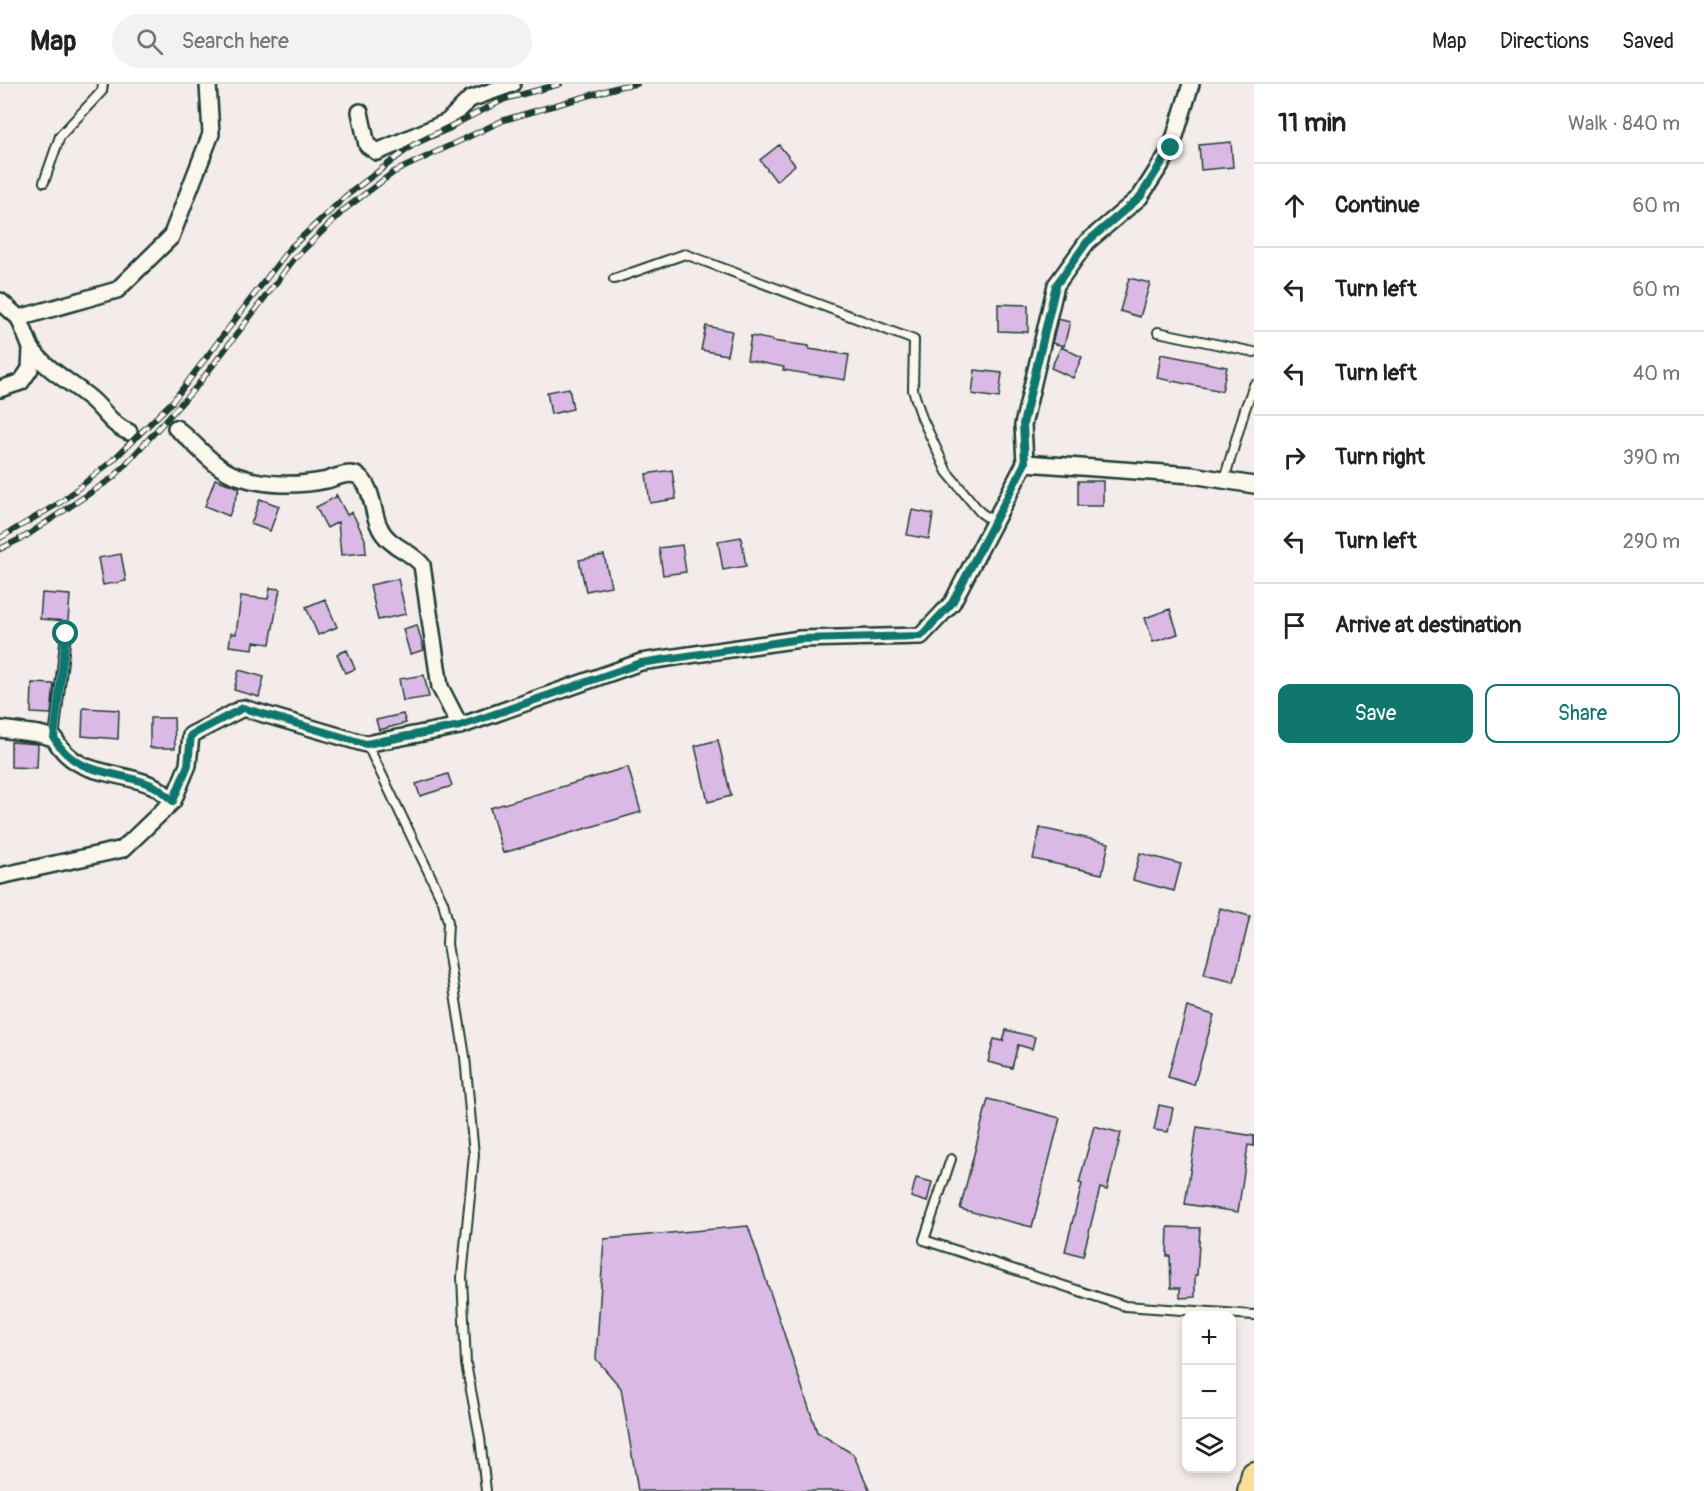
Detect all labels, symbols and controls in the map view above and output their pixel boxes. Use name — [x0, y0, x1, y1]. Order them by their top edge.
search box — [112, 14, 532, 68]
text: Map — [30, 24, 76, 59]
icon: search — [133, 25, 166, 58]
text: Search here — [181, 27, 289, 55]
text: Map — [1432, 28, 1467, 55]
text: Directions — [1500, 28, 1589, 55]
text: Saved — [1622, 28, 1674, 55]
text: 11 min — [1278, 107, 1346, 139]
text: Walk · 840 m — [1568, 111, 1680, 136]
route end — [1157, 134, 1183, 160]
icon: ahead — [1278, 189, 1311, 222]
text: Continue — [1335, 191, 1419, 219]
text: 60 m — [1633, 193, 1680, 218]
icon: left — [1278, 273, 1311, 306]
text: Turn left — [1335, 275, 1417, 303]
text: 60 m — [1633, 277, 1680, 302]
icon: left — [1278, 357, 1311, 390]
text: Turn left — [1335, 359, 1417, 387]
text: 40 m — [1633, 361, 1680, 386]
icon: right — [1278, 441, 1311, 474]
text: Turn right — [1335, 443, 1425, 471]
text: 390 m — [1623, 445, 1680, 470]
icon: left — [1278, 525, 1311, 558]
text: Turn left — [1335, 527, 1417, 555]
text: 290 m — [1623, 529, 1680, 554]
icon: arrive — [1278, 609, 1311, 642]
text: Arrive at destination — [1335, 611, 1521, 639]
route start — [52, 620, 78, 646]
button: Save — [1278, 684, 1473, 743]
button: Share — [1485, 684, 1680, 743]
map controls — [1182, 1311, 1236, 1473]
button: + — [1182, 1311, 1236, 1365]
button: − — [1182, 1365, 1236, 1419]
button: layers — [1182, 1419, 1236, 1473]

